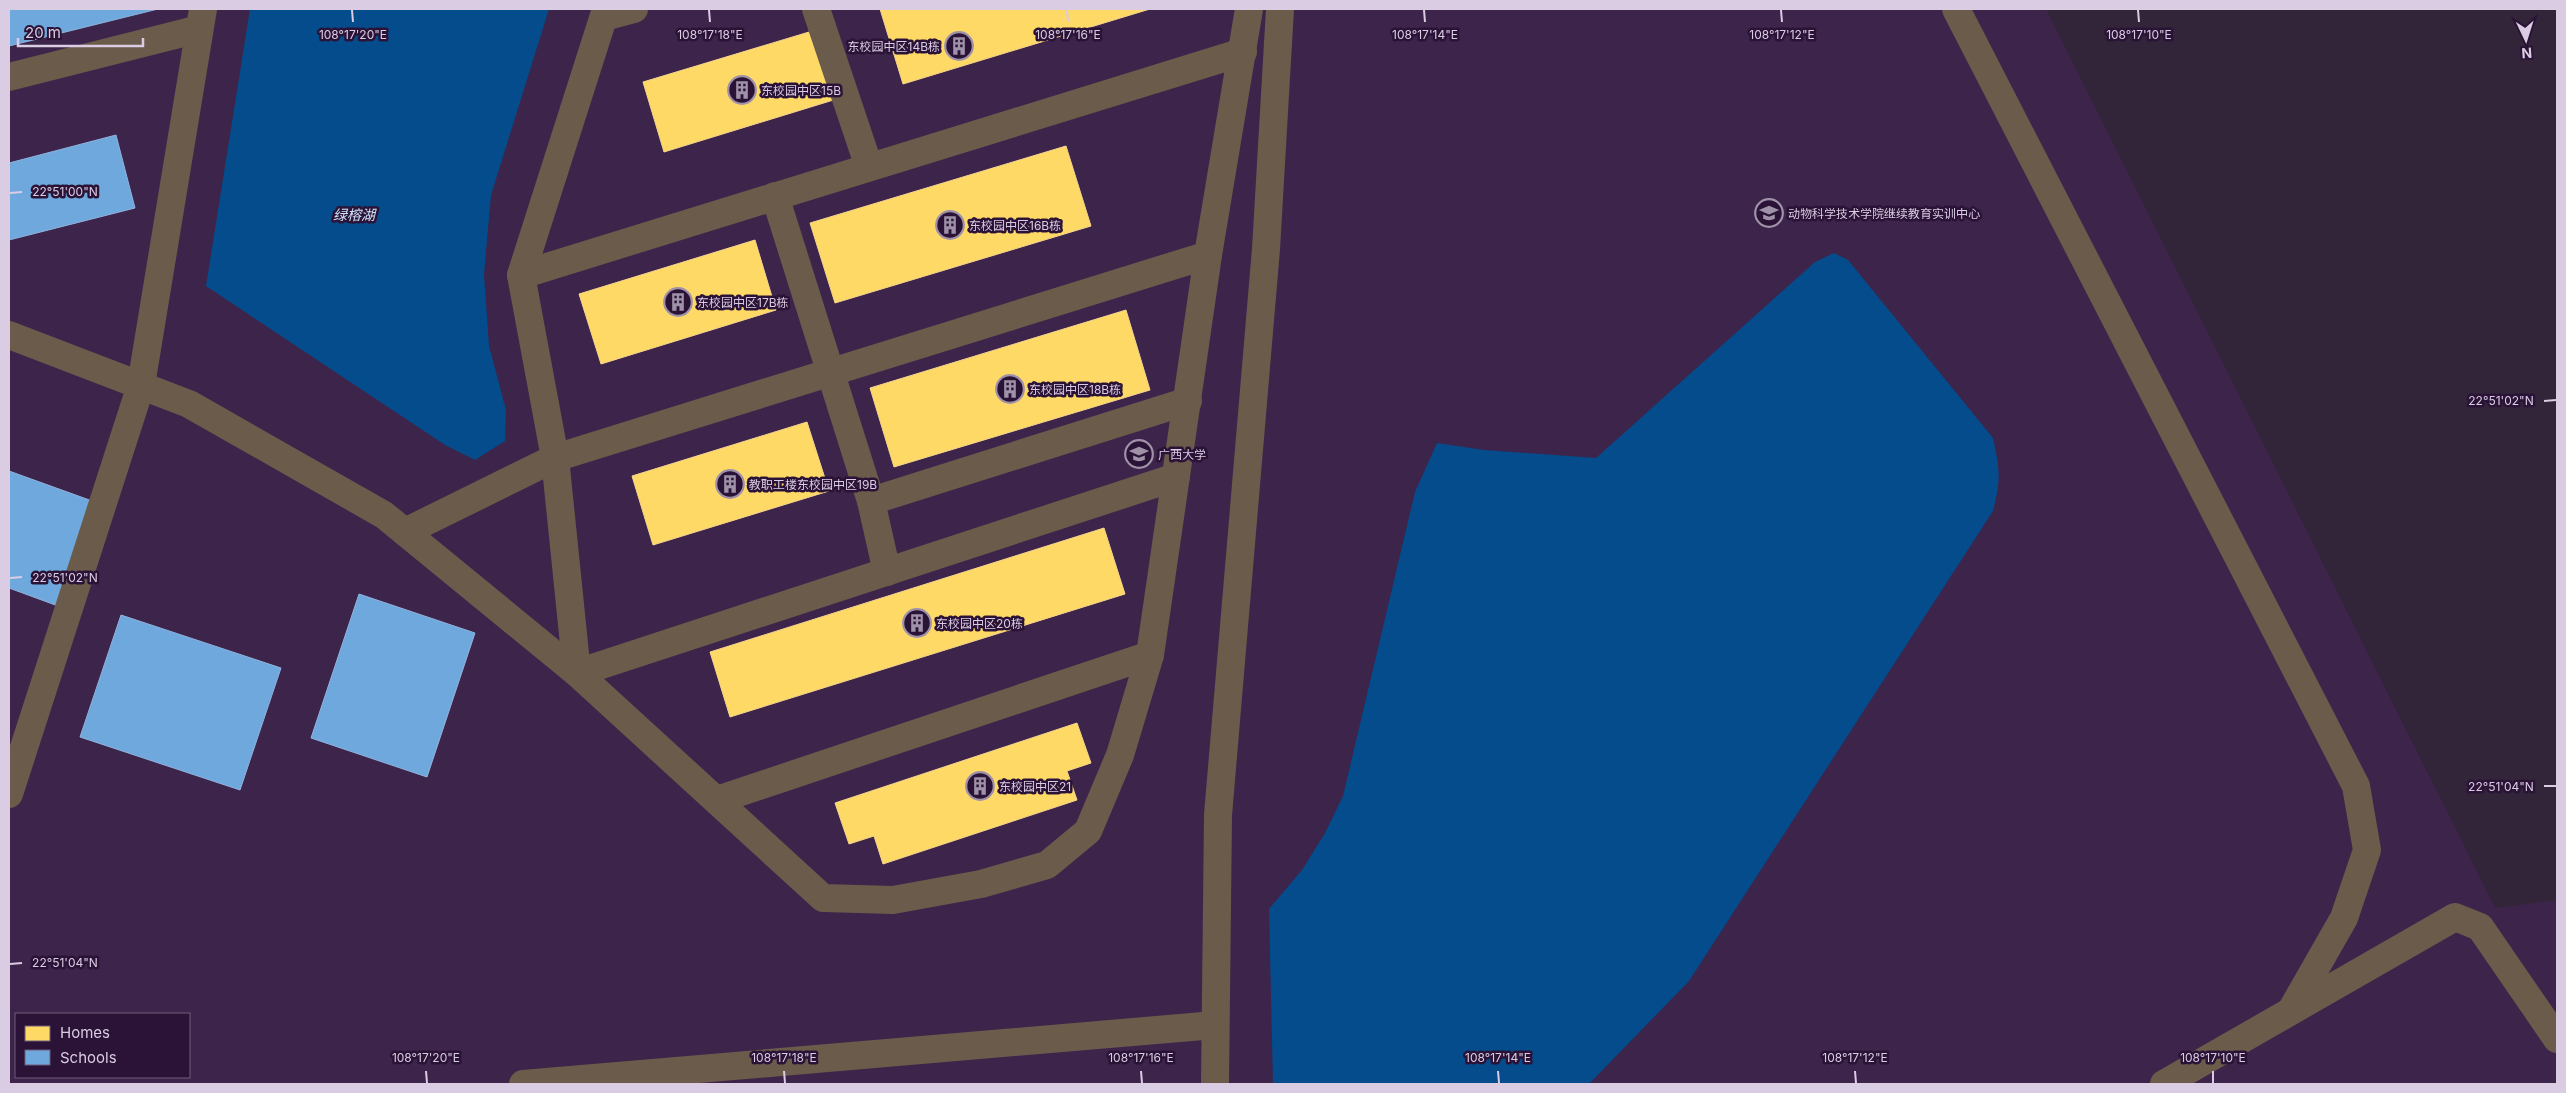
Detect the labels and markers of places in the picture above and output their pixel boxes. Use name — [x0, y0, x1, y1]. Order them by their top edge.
building icon: 东校园中区14B栋 — [944, 31, 974, 61]
place label: 东校园中区14B栋 — [848, 39, 940, 54]
building icon: 东校园中区15B — [727, 75, 757, 105]
place label: 东校园中区15B — [761, 83, 841, 98]
school or university icon: 动物科学技术学院继续教育实训中心 — [1754, 198, 1784, 228]
place label: 动物科学技术学院继续教育实训中心 — [1788, 206, 1980, 221]
building icon: 东校园中区16B栋 — [935, 210, 965, 240]
place label: 东校园中区16B栋 — [969, 218, 1061, 233]
building icon: 东校园中区17B栋 — [663, 287, 693, 317]
place label: 东校园中区17B栋 — [697, 295, 789, 310]
building icon: 东校园中区18B栋 — [995, 374, 1025, 404]
place label: 东校园中区18B栋 — [1029, 382, 1121, 397]
school or university icon: 广西大学 — [1124, 439, 1154, 469]
place label: 广西大学 — [1158, 447, 1206, 462]
building icon: 教职工楼东校园中区19B — [715, 469, 745, 499]
place label: 教职工楼东校园中区19B — [749, 477, 877, 492]
building icon: 东校园中区20栋 — [902, 608, 932, 638]
place label: 东校园中区20栋 — [936, 616, 1023, 631]
building icon: 东校园中区21 — [965, 771, 995, 801]
place label: 东校园中区21 — [999, 779, 1071, 794]

